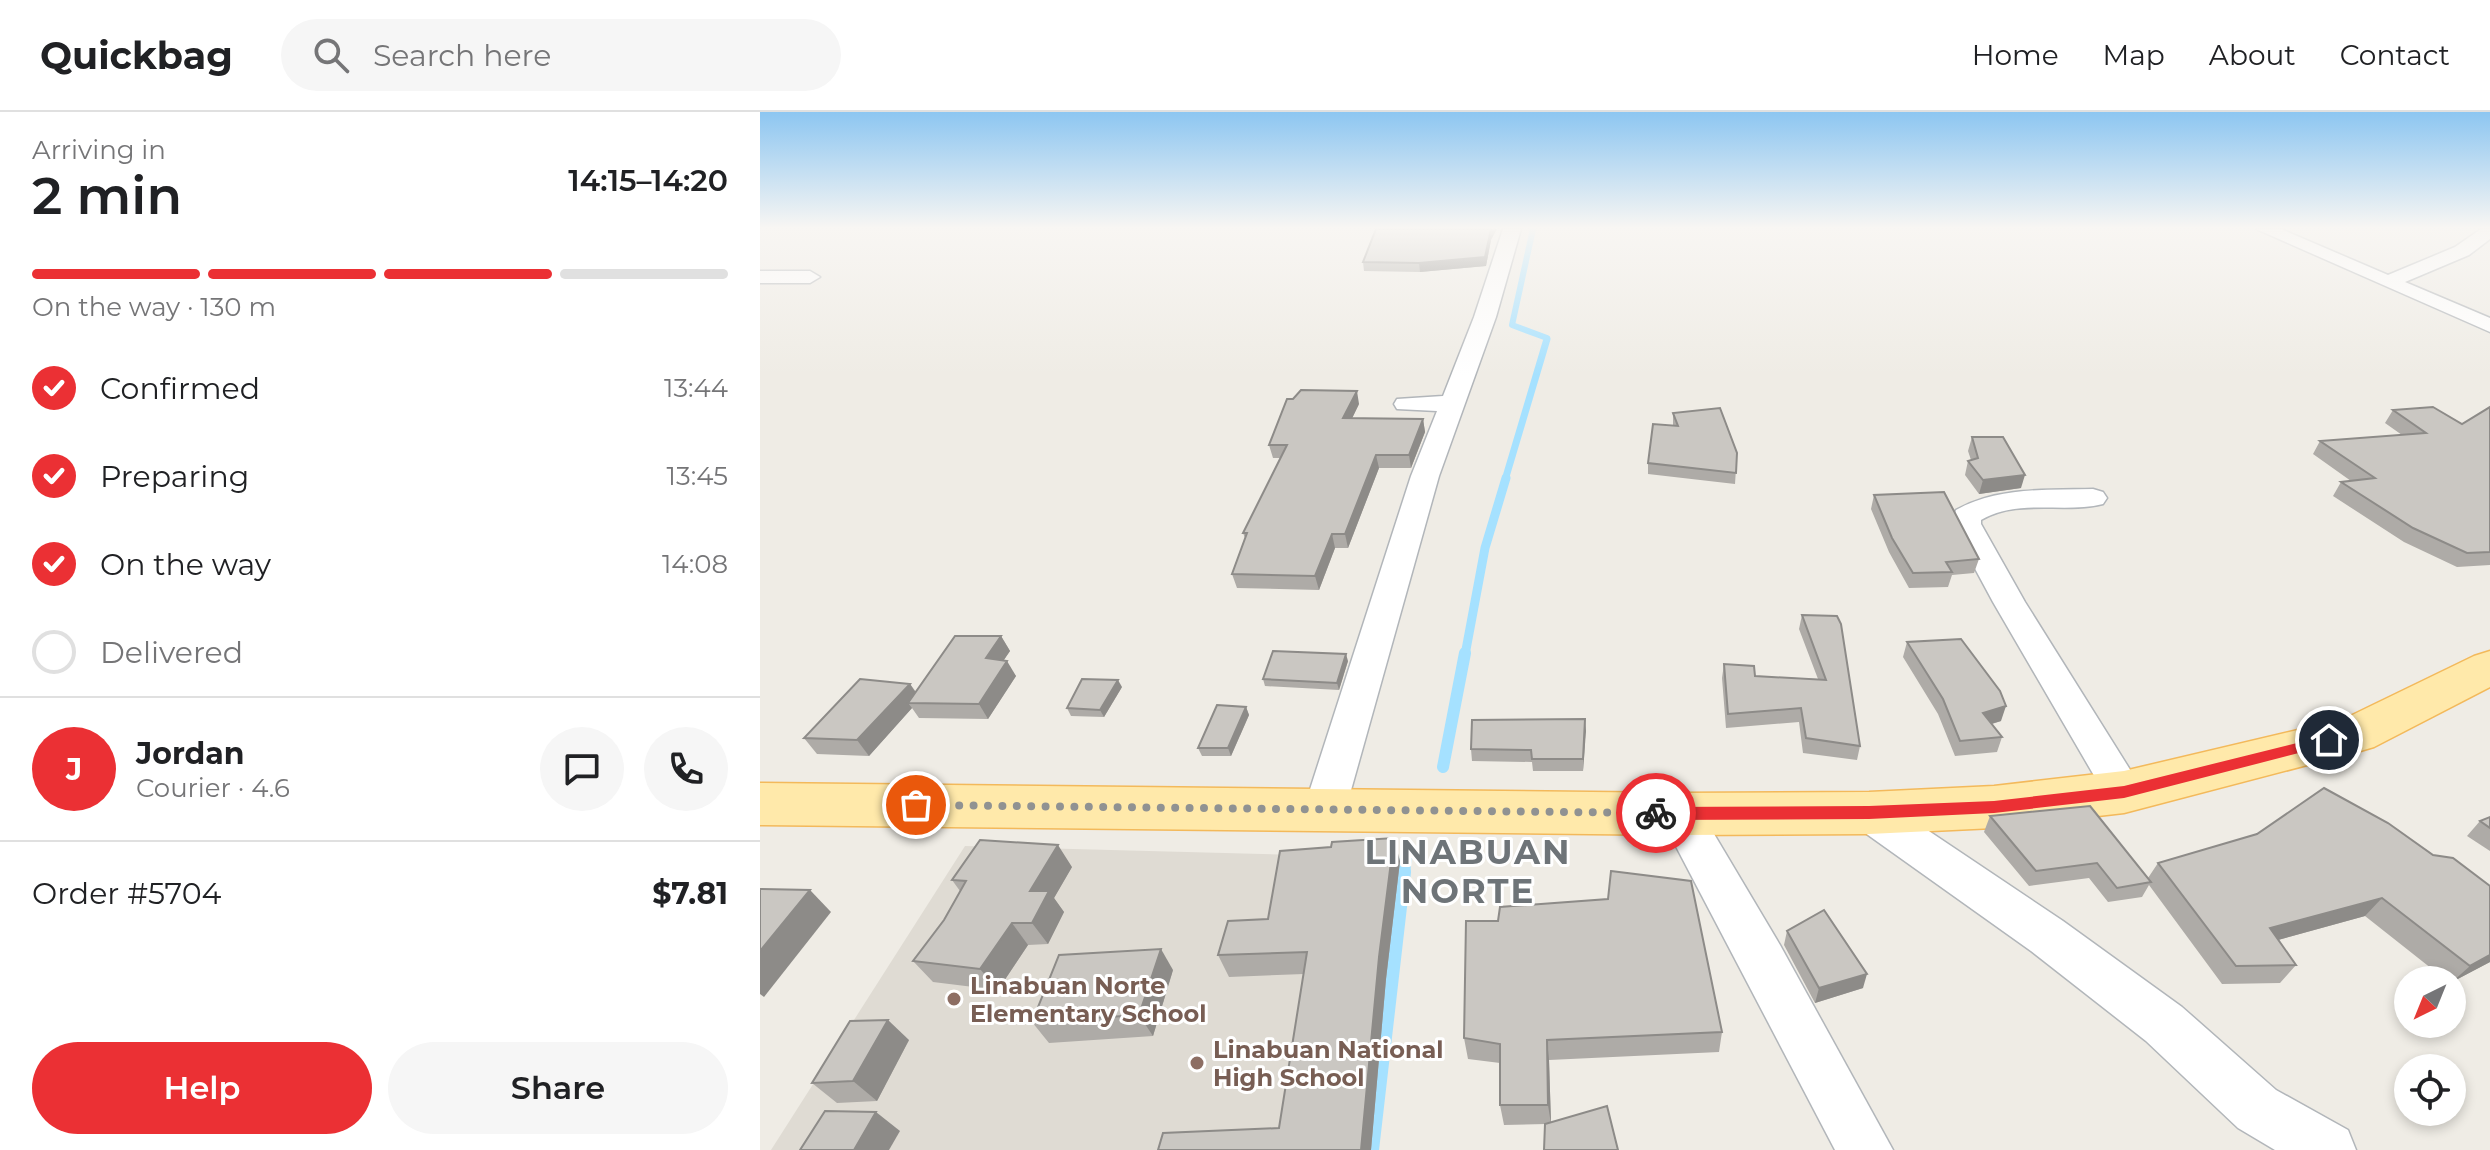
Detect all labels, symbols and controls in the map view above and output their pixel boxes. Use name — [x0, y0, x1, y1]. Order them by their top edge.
search box — [281, 19, 841, 91]
text: Quickbag — [40, 32, 233, 79]
icon: search — [309, 33, 353, 77]
text: Search here — [373, 37, 551, 74]
text: Home — [1972, 38, 2059, 72]
text: Map — [2103, 38, 2165, 72]
text: About — [2209, 38, 2296, 72]
text: Contact — [2340, 38, 2450, 72]
text: Arriving in — [32, 134, 166, 166]
text: 14:15–14:20 — [568, 162, 728, 199]
text: 2 min — [32, 164, 182, 227]
text: On the way · 130 m — [32, 291, 276, 323]
icon: check — [32, 366, 76, 410]
text: Confirmed — [100, 370, 260, 407]
text: 13:44 — [664, 372, 728, 404]
icon: check — [32, 454, 76, 498]
text: Preparing — [100, 458, 249, 495]
text: 13:45 — [667, 460, 728, 492]
icon: check — [32, 542, 76, 586]
text: On the way — [100, 546, 271, 583]
text: 14:08 — [662, 548, 728, 580]
text: Delivered — [100, 634, 243, 671]
pin — [2295, 706, 2363, 774]
icon: home — [2307, 718, 2351, 762]
button: chat — [540, 727, 624, 811]
button: phone — [644, 727, 728, 811]
text: Jordan — [136, 735, 245, 772]
text: J — [66, 751, 82, 788]
pin — [882, 771, 950, 839]
text: Courier · 4.6 — [136, 772, 290, 804]
courier — [1616, 773, 1696, 853]
icon: bag — [894, 783, 938, 827]
icon: bike — [1634, 791, 1678, 835]
district label: LINABUAN NORTE — [1364, 831, 1572, 912]
text: Order #5704 — [32, 875, 221, 912]
text: $7.81 — [652, 875, 728, 912]
north arrow — [2394, 966, 2466, 1038]
map controls — [2394, 966, 2466, 1126]
place label: Linabuan Norte Elementary School — [970, 971, 1207, 1028]
marker: Linabuan Norte Elementary School — [945, 990, 963, 1008]
place label: Linabuan National High School — [1213, 1035, 1444, 1092]
button: Help — [32, 1042, 372, 1134]
button: Share — [388, 1042, 728, 1134]
marker: Linabuan National High School — [1188, 1054, 1206, 1072]
button: locate — [2394, 1054, 2466, 1126]

